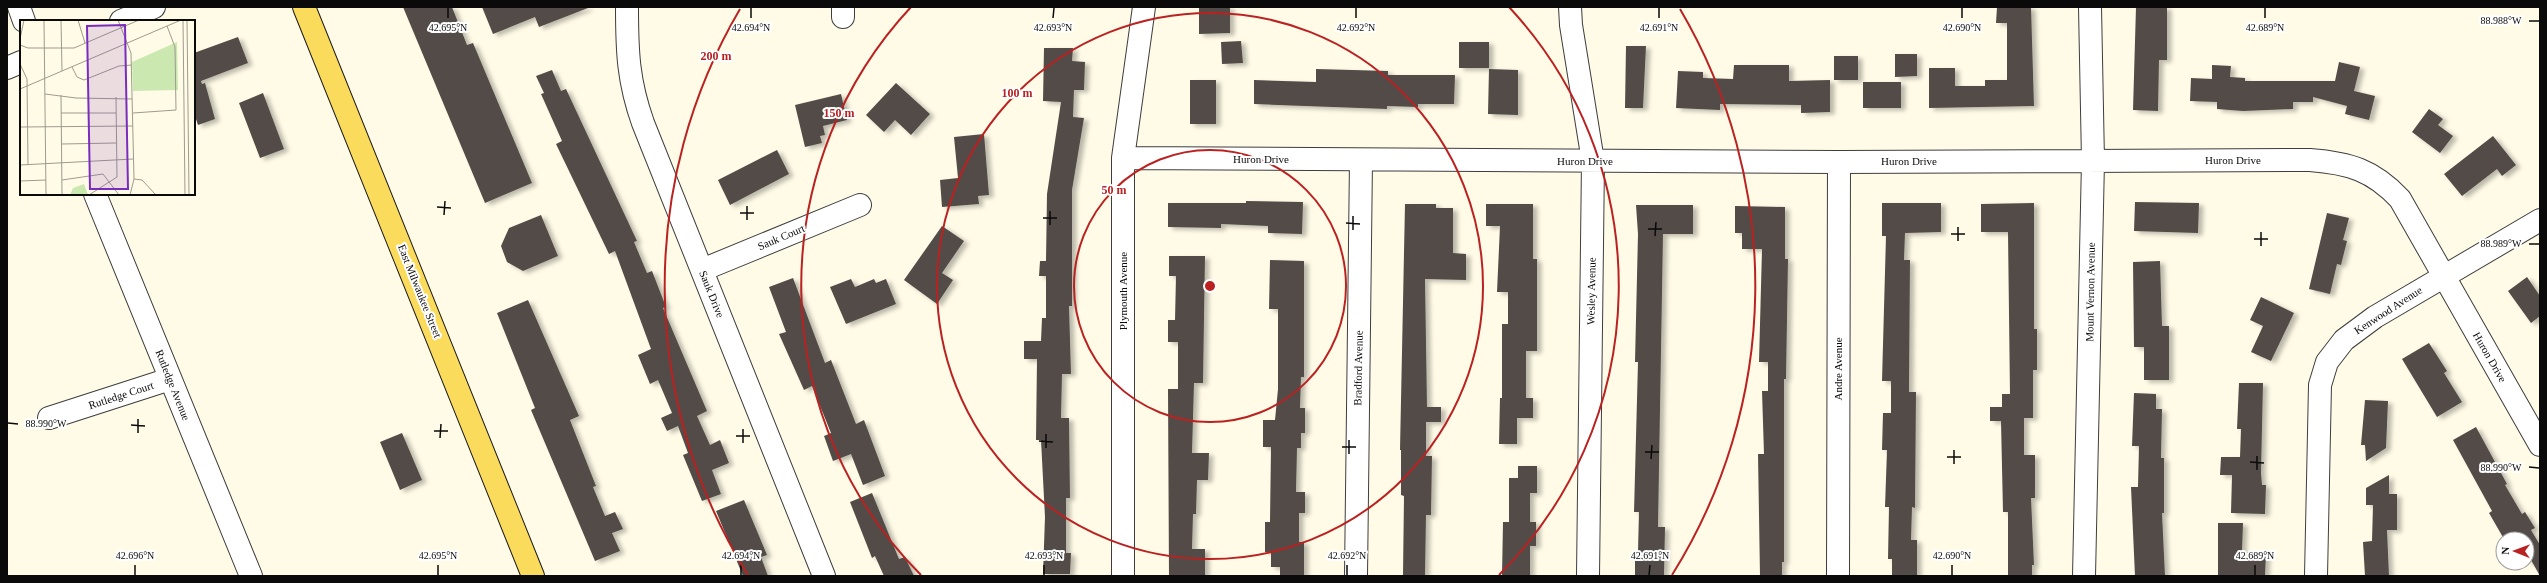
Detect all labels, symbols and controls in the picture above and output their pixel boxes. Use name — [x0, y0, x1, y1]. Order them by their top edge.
text: 88.988°W — [2481, 15, 2522, 26]
inset map — [20, 20, 195, 195]
text: 42.695°N — [429, 22, 467, 33]
text: 42.694°N — [732, 22, 770, 33]
text: 42.693°N — [1034, 22, 1072, 33]
text: 42.692°N — [1337, 22, 1375, 33]
text: 42.691°N — [1640, 22, 1678, 33]
text: 42.690°N — [1943, 22, 1981, 33]
text: 42.689°N — [2246, 22, 2284, 33]
text: 200 m — [701, 49, 732, 63]
text: 100 m — [1002, 86, 1033, 100]
text: 150 m — [824, 106, 855, 120]
street label: Huron Drive — [1233, 153, 1289, 165]
street label: Huron Drive — [2205, 154, 2261, 166]
street label: Huron Drive — [1557, 155, 1613, 167]
street label: Huron Drive — [1881, 155, 1937, 167]
text: 50 m — [1102, 183, 1127, 197]
street label: Sauk Court — [756, 222, 806, 252]
text: 88.989°W — [2481, 238, 2522, 249]
street label: Mount Vernon Avenue — [2083, 242, 2097, 342]
street label: East Milwaukee Street — [396, 243, 444, 339]
street label: Plymouth Avenue — [1117, 252, 1129, 330]
street label: Wesley Avenue — [1584, 257, 1598, 325]
street label: Sauk Drive — [697, 269, 727, 319]
centre of rings — [1203, 279, 1217, 293]
street label: Kenwood Avenue — [2352, 284, 2424, 336]
street label: Bradford Avenue — [1351, 330, 1365, 406]
street label: Huron Drive — [2471, 330, 2509, 384]
street label: Andre Avenue — [1832, 337, 1844, 401]
street label: Rutledge Avenue — [153, 348, 193, 422]
street label: Rutledge Court — [87, 379, 155, 411]
text: 88.990°W — [26, 418, 67, 429]
text: 88.990°W — [2481, 462, 2522, 473]
north arrow — [2495, 531, 2535, 571]
text: N — [2499, 547, 2511, 555]
text: 42.696°N — [116, 550, 154, 561]
text: 42.695°N — [419, 550, 457, 561]
text: 42.694°N — [722, 550, 760, 561]
text: 42.693°N — [1025, 550, 1063, 561]
text: 42.692°N — [1328, 550, 1366, 561]
text: 42.691°N — [1631, 550, 1669, 561]
text: 42.690°N — [1933, 550, 1971, 561]
text: 42.689°N — [2236, 550, 2274, 561]

